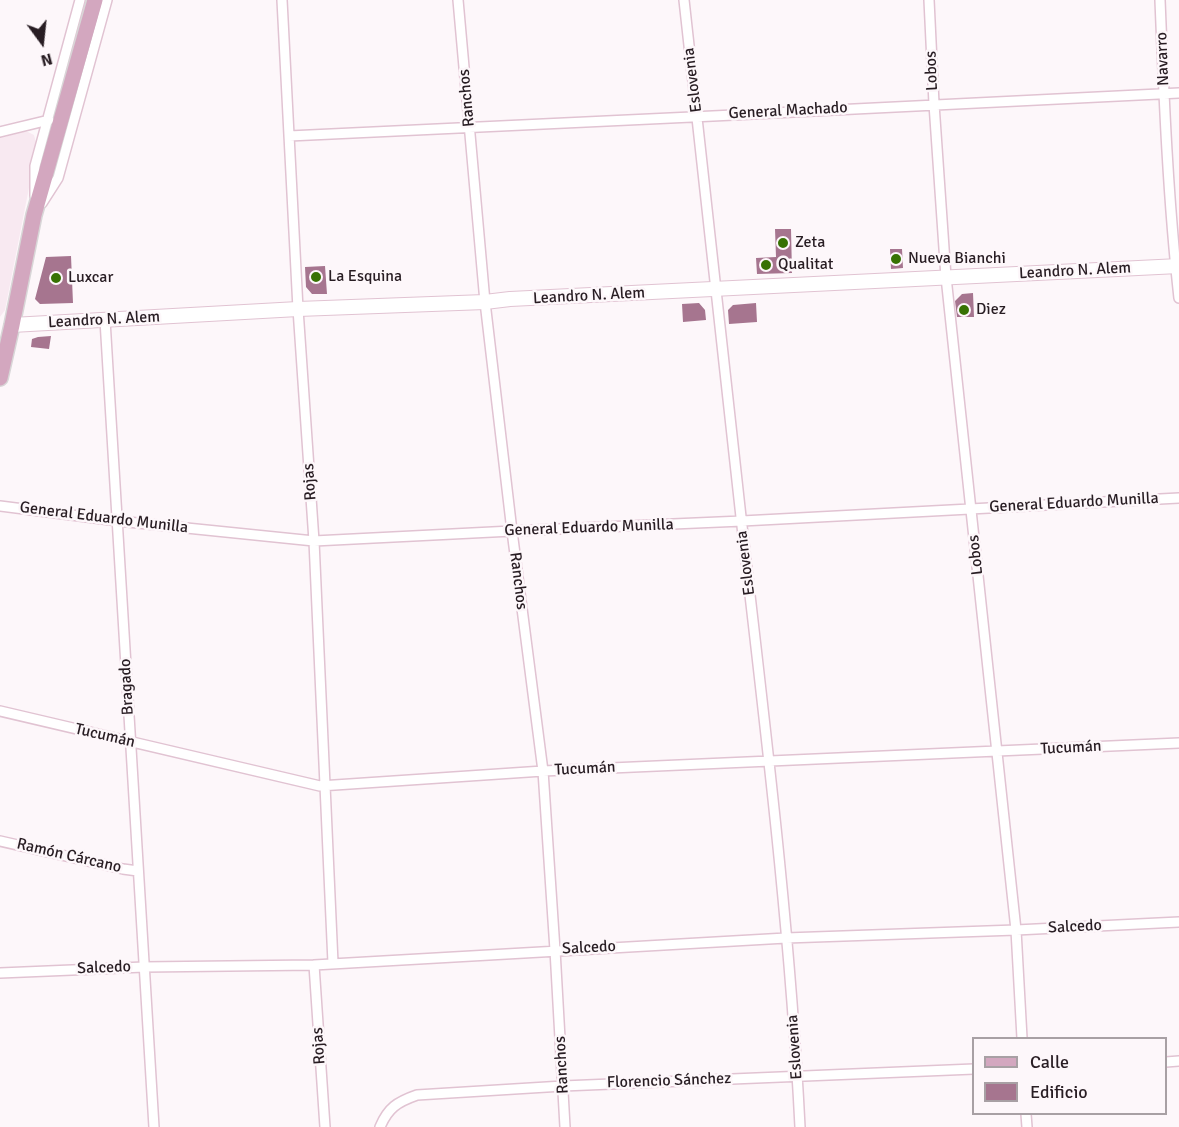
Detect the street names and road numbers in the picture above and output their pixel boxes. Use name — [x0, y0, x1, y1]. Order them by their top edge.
street label: Navarro — [1152, 32, 1174, 86]
street label: Eslovenia — [680, 47, 706, 113]
street label: Lobos — [922, 51, 942, 91]
street label: Ranchos — [455, 68, 479, 128]
street label: General Machado — [728, 98, 848, 124]
street label: Leandro N. Alem — [1018, 258, 1132, 284]
street label: Leandro N. Alem — [532, 283, 646, 309]
street label: Leandro N. Alem — [47, 307, 161, 333]
street label: Rojas — [299, 463, 321, 501]
street label: General Eduardo Munilla — [989, 489, 1159, 517]
street label: General Eduardo Munilla — [19, 498, 189, 538]
street label: General Eduardo Munilla — [504, 515, 674, 541]
street label: Eslovenia — [733, 530, 759, 596]
street label: Lobos — [964, 534, 988, 576]
street label: Ranchos — [505, 551, 531, 611]
street label: Bragado — [116, 658, 138, 716]
street label: Tucumán — [73, 720, 137, 752]
street label: Tucumán — [1040, 737, 1102, 759]
street label: Tucumán — [554, 758, 616, 780]
street label: Ramón Cárcano — [15, 835, 123, 877]
street label: Salcedo — [1048, 916, 1102, 938]
street label: Salcedo — [562, 937, 616, 959]
street label: Salcedo — [77, 957, 131, 979]
street label: Eslovenia — [783, 1014, 807, 1080]
street label: Rojas — [308, 1027, 330, 1065]
street label: Ranchos — [551, 1036, 573, 1094]
street label: Florencio Sánchez — [606, 1069, 732, 1093]

